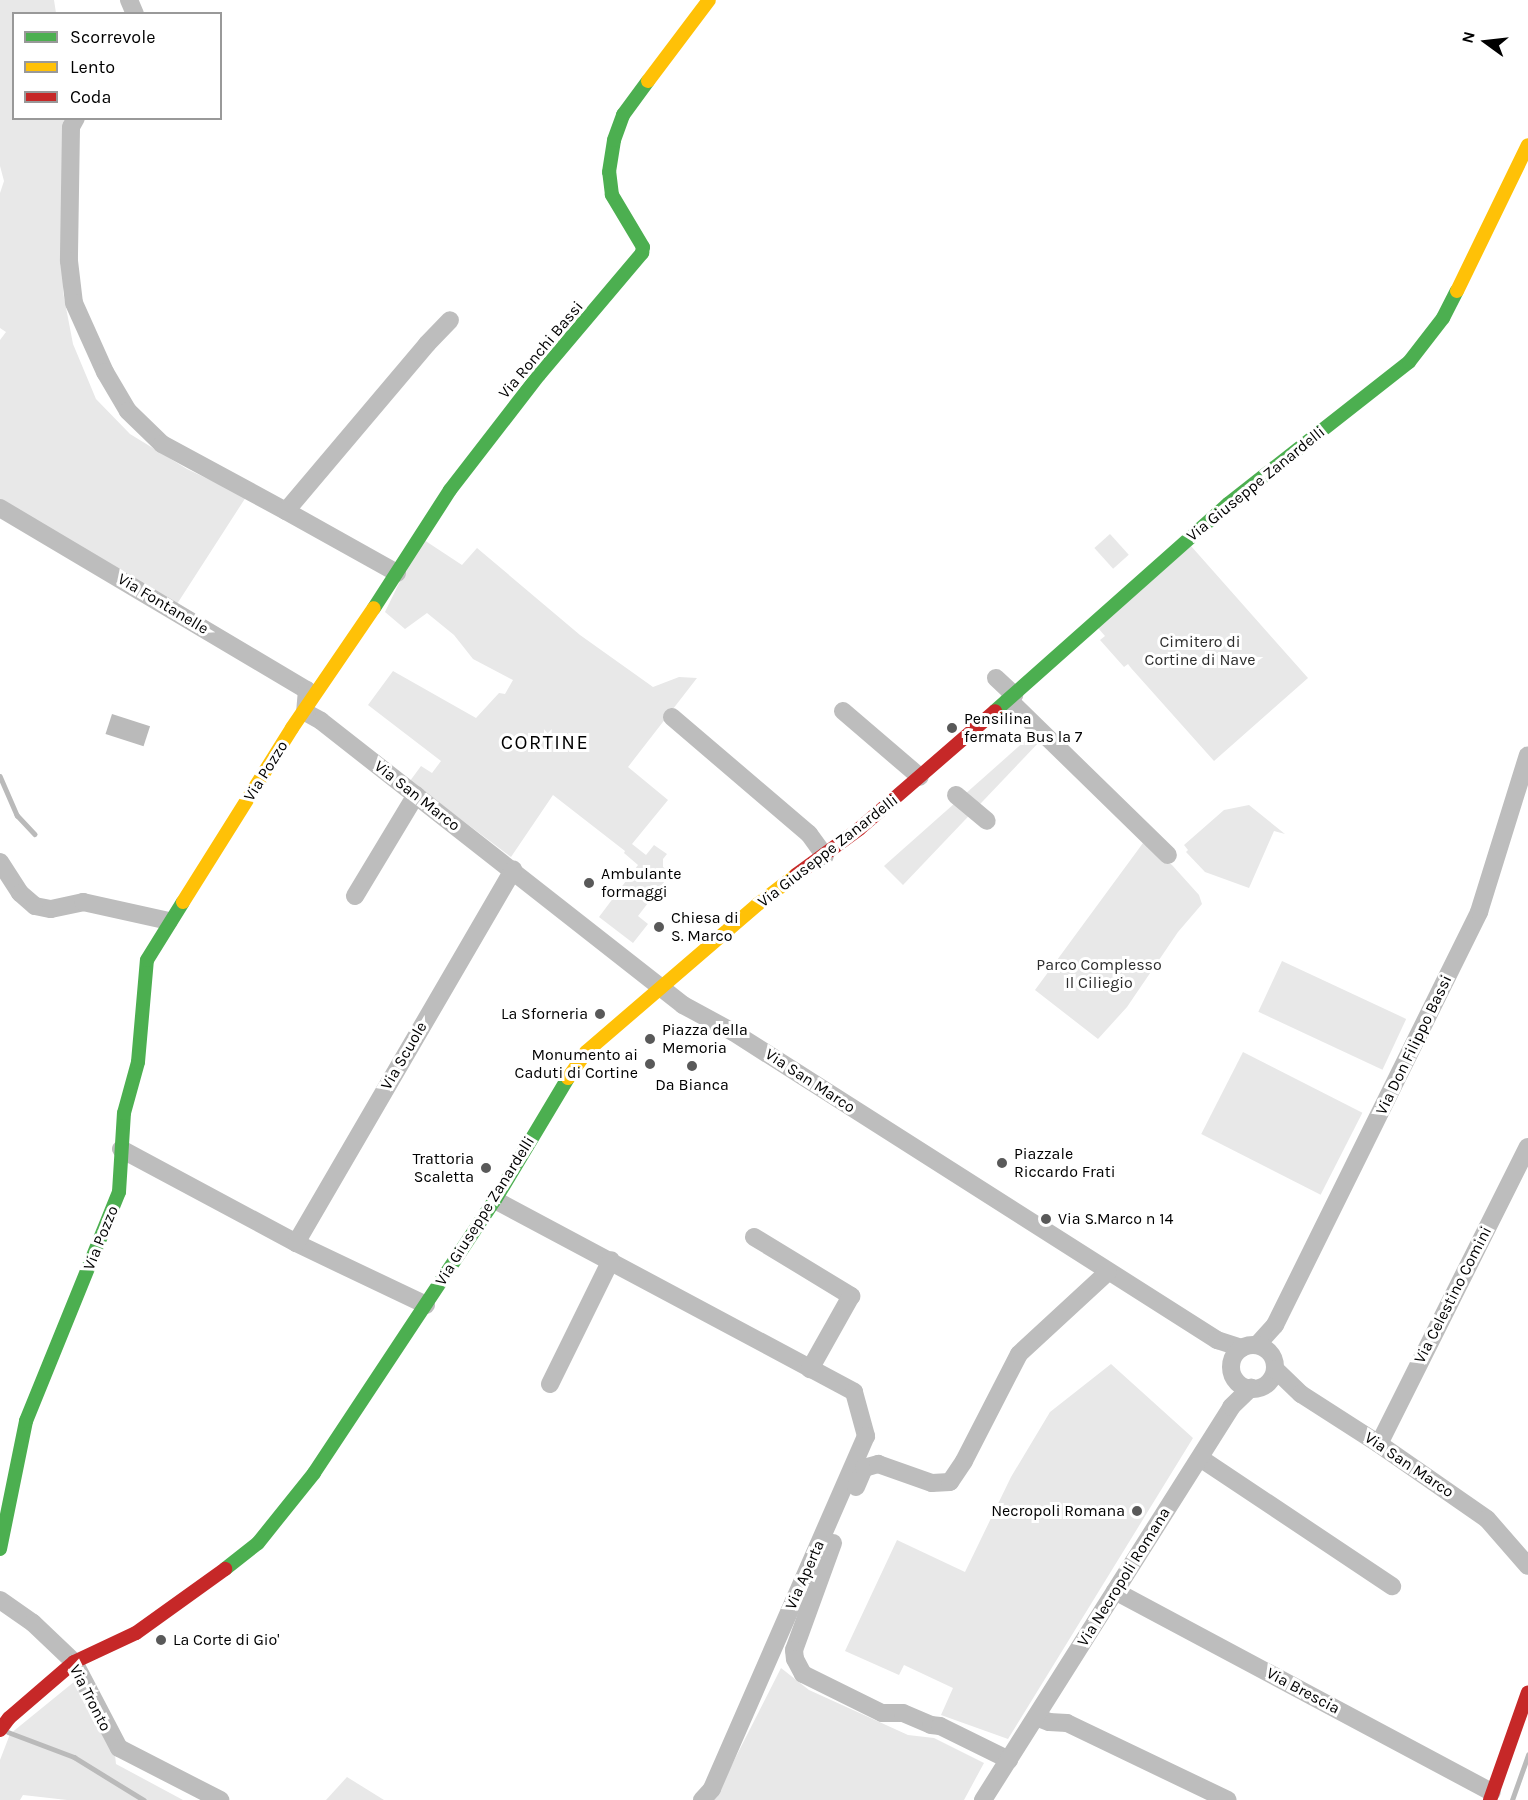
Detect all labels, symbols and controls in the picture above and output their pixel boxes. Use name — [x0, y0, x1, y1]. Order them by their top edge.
legend — [12, 12, 222, 120]
north arrow — [1456, 12, 1516, 72]
text: Scorrevole — [70, 26, 155, 48]
text: N — [1457, 29, 1479, 45]
text: Lento — [70, 56, 115, 78]
text: Coda — [70, 86, 111, 108]
street label: Via Ronchi Bassi — [495, 297, 587, 403]
street label: Via Giuseppe Zanardelli — [1183, 422, 1329, 546]
street label: Via Fontanelle — [114, 569, 212, 639]
park label: Cimitero di Cortine di Nave — [1145, 632, 1255, 670]
place label: Pensilina fermata Bus la 7 — [964, 709, 1082, 747]
marker: Pensilina fermata Bus la 7 — [945, 721, 959, 735]
district label: CORTINE — [501, 730, 589, 754]
street label: Via Pozzo — [240, 737, 292, 805]
street label: Via San Marco — [370, 757, 464, 835]
street label: Via Giuseppe Zanardelli — [754, 790, 902, 912]
place label: Ambulante formaggi — [601, 864, 682, 902]
marker: Ambulante formaggi — [582, 876, 596, 890]
place label: Chiesa di S. Marco — [671, 908, 739, 946]
marker: Chiesa di S. Marco — [652, 920, 666, 934]
park label: Parco Complesso Il Ciliegio — [1036, 955, 1162, 993]
street label: Via Don Filippo Bassi — [1372, 972, 1456, 1118]
place label: La Sforneria — [501, 1004, 588, 1024]
marker: La Sforneria — [593, 1007, 607, 1021]
street label: Via Scuole — [377, 1019, 431, 1093]
place label: Piazza della Memoria — [662, 1020, 748, 1058]
marker: Piazza della Memoria — [643, 1032, 657, 1046]
place label: Monumento ai Caduti di Cortine — [515, 1045, 638, 1083]
street label: Via San Marco — [761, 1045, 859, 1117]
marker: Monumento ai Caduti di Cortine — [643, 1057, 657, 1071]
marker: Da Bianca — [685, 1059, 699, 1073]
place label: Da Bianca — [655, 1075, 729, 1095]
street label: Via Giuseppe Zanardelli — [431, 1133, 539, 1289]
place label: Piazzale Riccardo Frati — [1014, 1144, 1115, 1182]
place label: Trattoria Scaletta — [412, 1149, 474, 1187]
marker: Piazzale Riccardo Frati — [995, 1156, 1009, 1170]
marker: Trattoria Scaletta — [479, 1161, 493, 1175]
street label: Via Pozzo — [79, 1203, 123, 1273]
place label: Via S.Marco n 14 — [1058, 1209, 1174, 1229]
marker: Via S.Marco n 14 — [1039, 1212, 1053, 1226]
street label: Via Celestino Comini — [1410, 1223, 1496, 1367]
street label: Via San Marco — [1361, 1428, 1457, 1502]
place label: Necropoli Romana — [991, 1501, 1125, 1521]
street label: Via Necropoli Romana — [1073, 1504, 1175, 1650]
marker: Necropoli Romana — [1130, 1504, 1144, 1518]
street label: Via Aperta — [781, 1537, 829, 1613]
place label: La Corte di Gio' — [173, 1630, 279, 1650]
marker: La Corte di Gio' — [154, 1633, 168, 1647]
street label: Via Tronto — [65, 1661, 115, 1735]
street label: Via Brescia — [1263, 1664, 1343, 1718]

